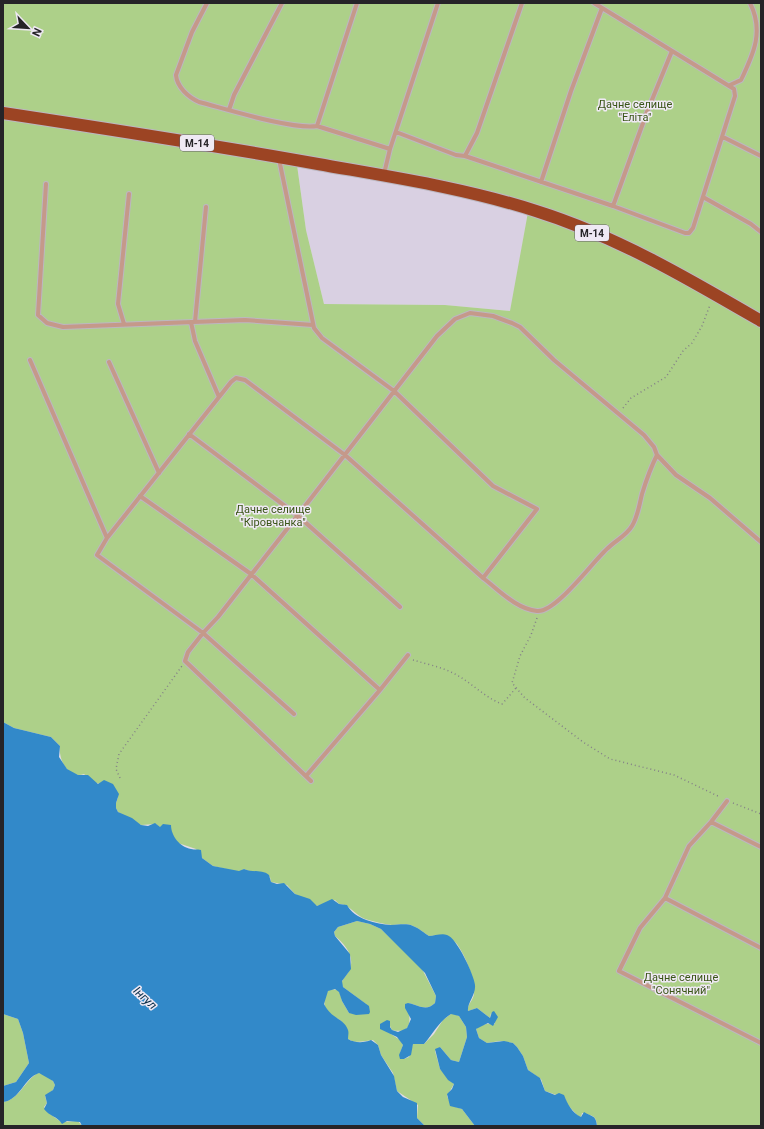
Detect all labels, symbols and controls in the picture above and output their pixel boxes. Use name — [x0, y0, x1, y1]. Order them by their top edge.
north arrow — [8, 8, 48, 48]
text: N — [29, 26, 44, 38]
park label: Дачне селище "Еліта" — [598, 98, 672, 124]
road number: М-14 — [180, 135, 214, 151]
road number: М-14 — [575, 225, 609, 241]
park label: Дачне селище "Кіровчанка" — [236, 503, 310, 529]
park label: Дачне селище "Сонячний" — [644, 971, 718, 997]
water label: Інгул — [130, 984, 160, 1012]

